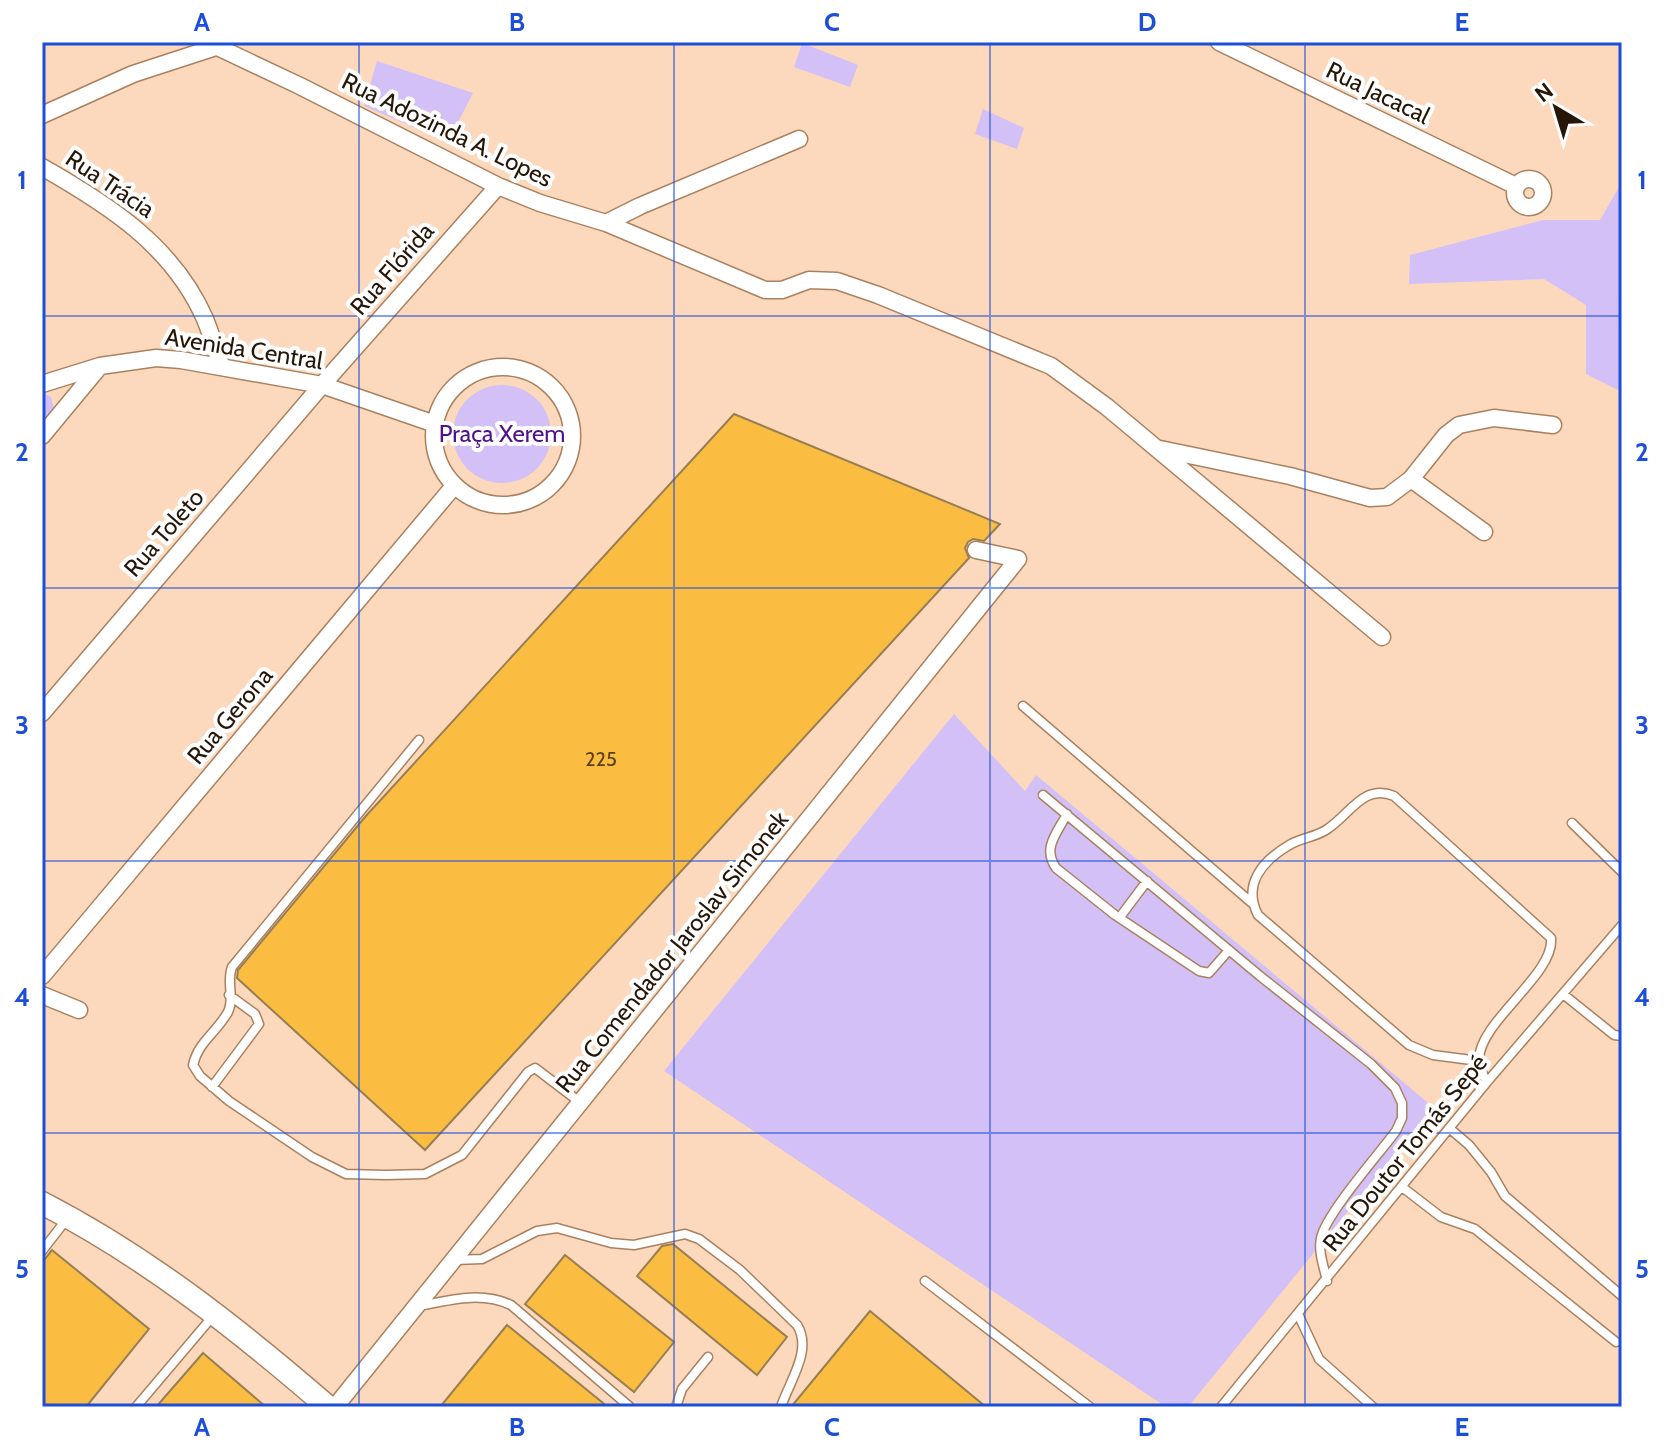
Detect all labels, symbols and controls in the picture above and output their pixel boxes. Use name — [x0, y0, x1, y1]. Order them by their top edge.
text: A — [194, 6, 211, 38]
text: B — [509, 6, 525, 38]
text: C — [824, 6, 840, 38]
text: D — [1138, 6, 1156, 38]
text: E — [1455, 6, 1469, 38]
street label: Rua Jacacal — [1322, 55, 1435, 130]
street label: Rua Adozinda A. Lopes — [337, 66, 557, 193]
north arrow — [1516, 68, 1596, 148]
text: N — [1530, 77, 1558, 108]
street label: Rua Trácia — [60, 143, 161, 224]
text: 1 — [17, 164, 27, 196]
text: 1 — [1637, 164, 1647, 196]
street label: Rua Flórida — [344, 216, 440, 321]
street label: Avenida Central — [163, 322, 325, 375]
park label: Praça Xerem — [439, 419, 565, 448]
text: 2 — [15, 436, 29, 468]
text: 2 — [1635, 436, 1649, 468]
street label: Rua Toleto — [118, 483, 210, 582]
street label: Rua Gerona — [181, 661, 279, 770]
text: 3 — [15, 709, 29, 741]
text: 3 — [1635, 709, 1649, 741]
house number: 225 — [585, 747, 617, 771]
street label: Rua Comendador Jaroslav Simonek — [549, 805, 794, 1098]
text: 4 — [14, 981, 30, 1013]
text: 4 — [1634, 981, 1650, 1013]
street label: Rua Doutor Tomás Sepé — [1316, 1048, 1493, 1257]
text: 5 — [15, 1253, 29, 1285]
text: 5 — [1635, 1253, 1649, 1285]
text: A — [194, 1411, 211, 1443]
text: B — [509, 1411, 525, 1443]
text: C — [824, 1411, 840, 1443]
text: D — [1138, 1411, 1156, 1443]
text: E — [1455, 1411, 1469, 1443]

